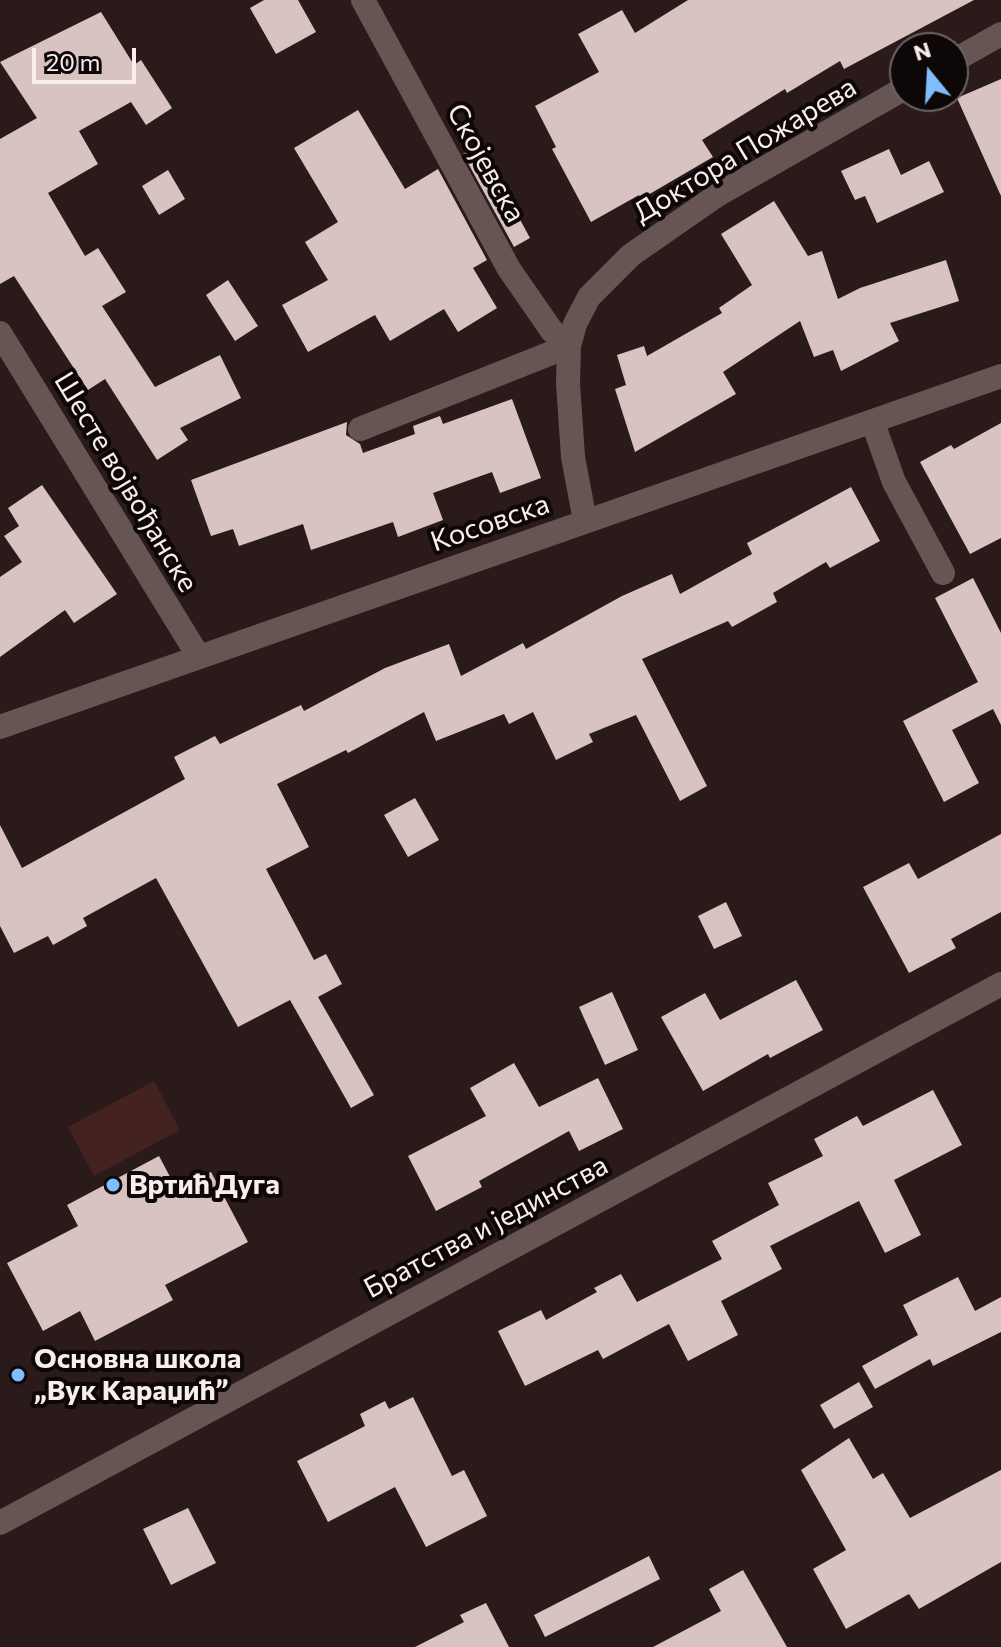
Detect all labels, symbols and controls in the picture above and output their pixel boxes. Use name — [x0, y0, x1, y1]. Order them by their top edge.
scale bar — [36, 32, 140, 82]
north arrow — [889, 32, 969, 112]
text: N — [910, 35, 934, 66]
text: 20 m — [46, 47, 100, 76]
street label: Доктора Пожарева — [628, 70, 862, 230]
street label: Скојевска — [440, 98, 532, 228]
street label: Шесте војвођанске — [47, 366, 205, 598]
street label: Косовска — [426, 487, 554, 559]
street label: Братства и јединства — [358, 1148, 614, 1306]
place label: Вртић Дуга — [129, 1168, 280, 1202]
marker: Вртић Дуга — [104, 1176, 122, 1194]
place label: Основна школа „Вук Караџић” — [34, 1342, 241, 1408]
marker: Основна школа „Вук Караџић” — [9, 1366, 27, 1384]

